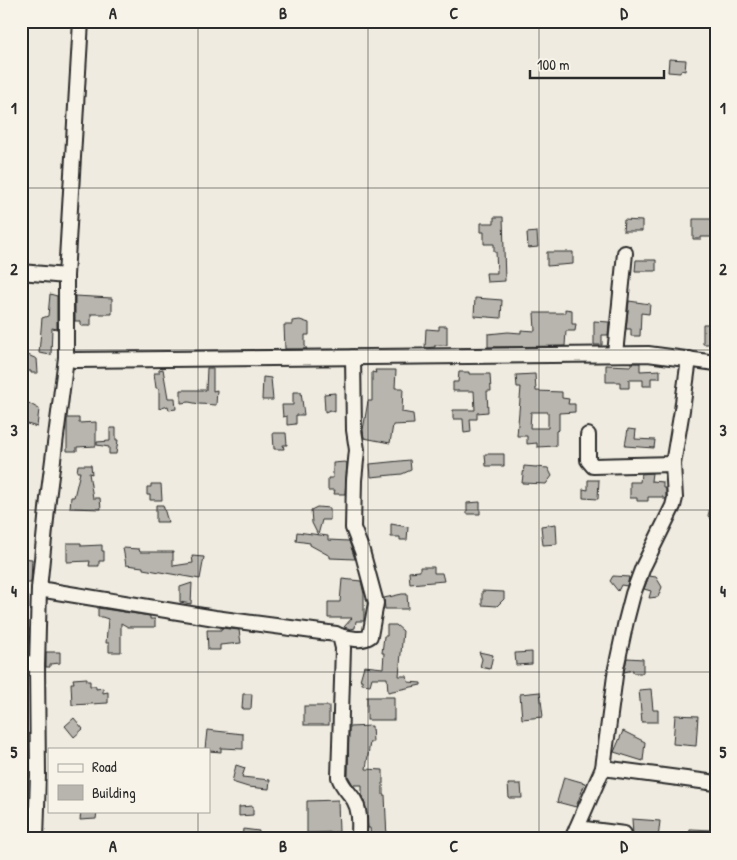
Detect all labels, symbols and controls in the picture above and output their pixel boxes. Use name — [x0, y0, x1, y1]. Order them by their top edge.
text: A — [109, 2, 117, 24]
text: B — [279, 2, 287, 24]
text: C — [450, 2, 459, 24]
text: D — [620, 2, 628, 24]
scale bar — [530, 48, 663, 80]
text: 100 m — [537, 54, 570, 75]
text: 1 — [11, 97, 17, 119]
text: 1 — [720, 97, 726, 119]
text: 2 — [10, 258, 18, 280]
text: 2 — [719, 258, 727, 280]
text: 3 — [10, 419, 18, 441]
text: 3 — [719, 419, 727, 441]
text: 4 — [11, 580, 17, 602]
text: 4 — [720, 580, 726, 602]
text: 5 — [11, 741, 18, 763]
text: 5 — [720, 741, 727, 763]
legend — [48, 748, 210, 812]
text: Road — [92, 756, 117, 777]
text: Building — [92, 782, 136, 803]
text: A — [109, 835, 117, 857]
text: B — [279, 835, 287, 857]
text: C — [450, 835, 459, 857]
text: D — [620, 835, 628, 857]

